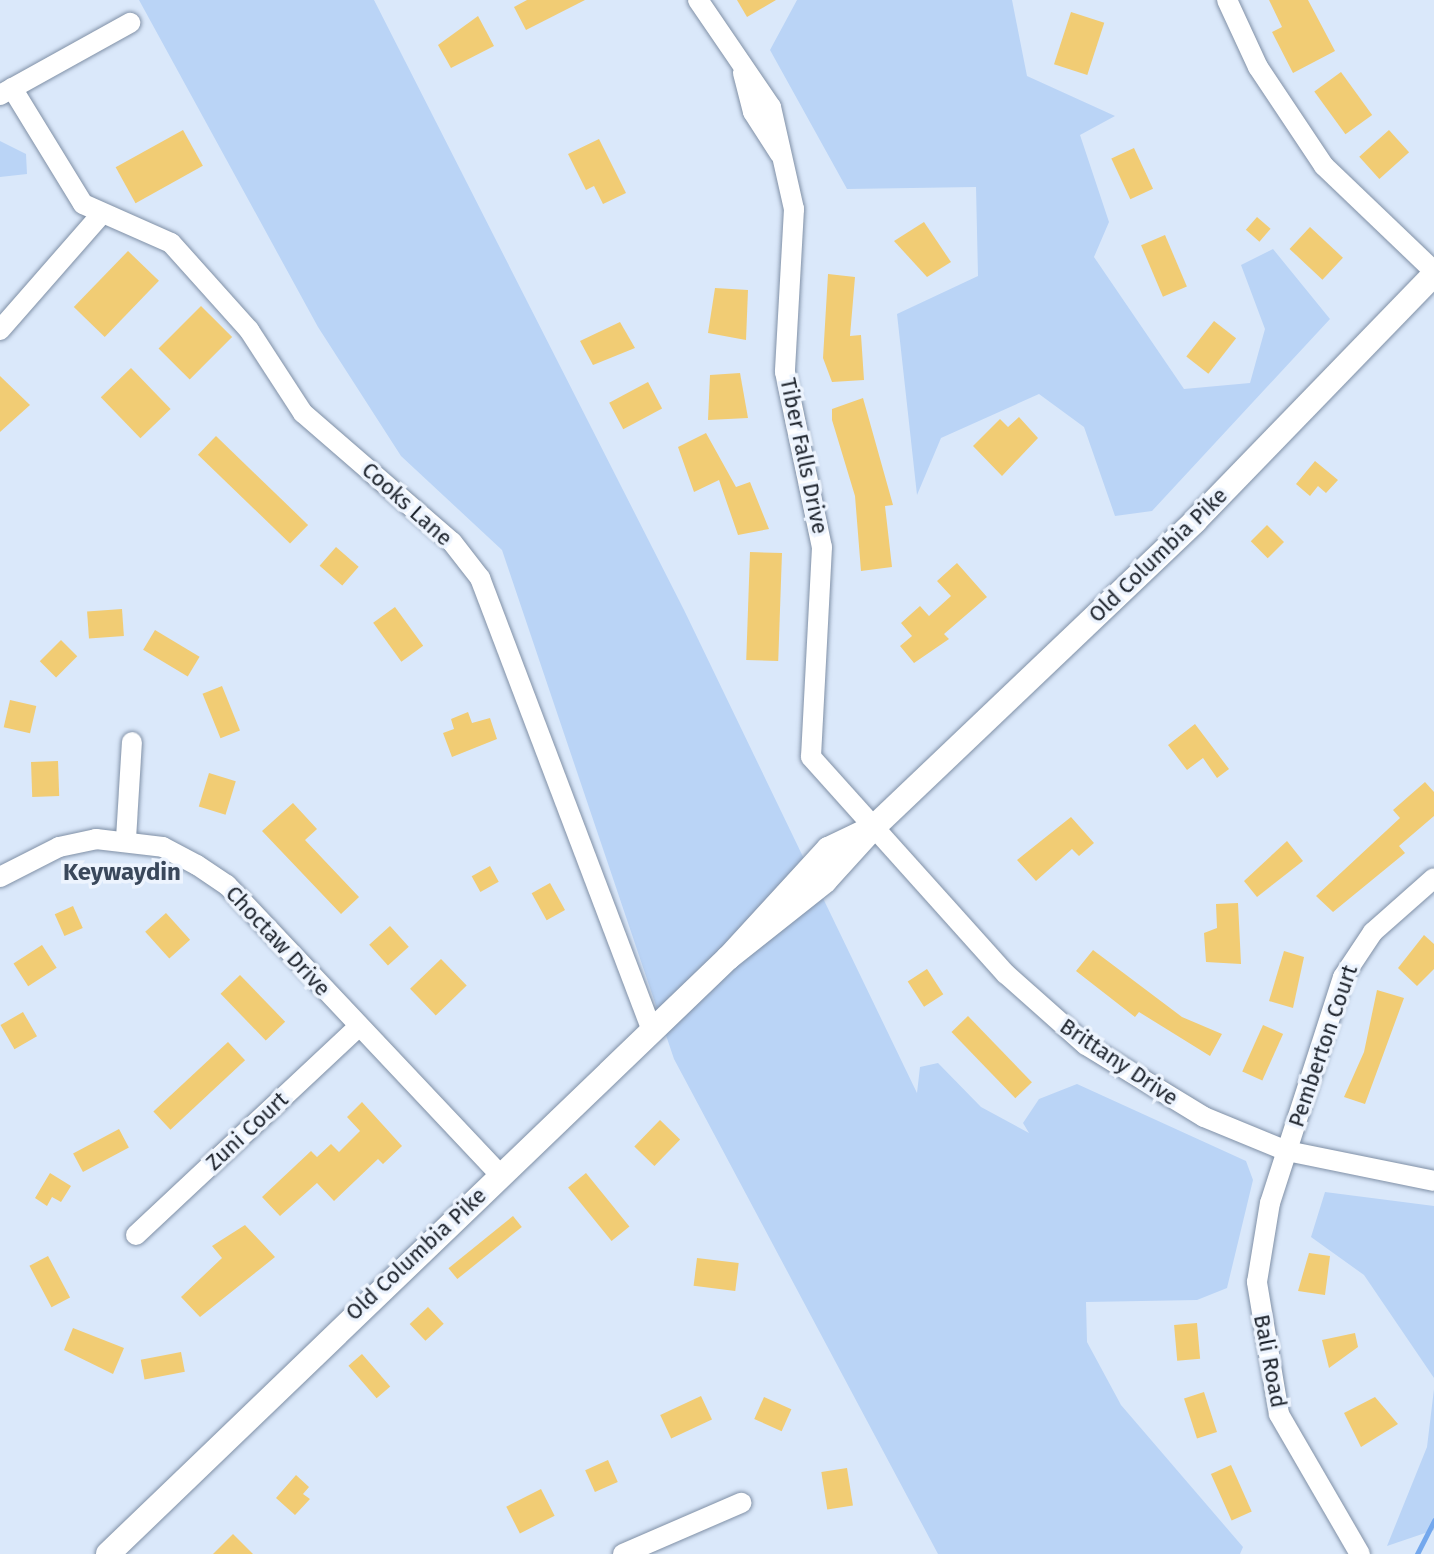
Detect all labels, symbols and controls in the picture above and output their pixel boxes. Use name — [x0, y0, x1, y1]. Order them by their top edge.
street label: Tiber Falls Drive — [775, 376, 833, 536]
street label: Cooks Lane — [356, 457, 458, 551]
street label: Old Columbia Pike — [1083, 482, 1233, 628]
district label: Keywaydin — [63, 859, 181, 887]
street label: Choctaw Drive — [220, 880, 336, 1002]
street label: Pemberton Court — [1283, 961, 1363, 1131]
street label: Brittany Drive — [1055, 1013, 1183, 1111]
street label: Zuni Court — [200, 1086, 294, 1176]
street label: Old Columbia Pike — [340, 1182, 492, 1326]
street label: Bali Road — [1248, 1312, 1292, 1410]

